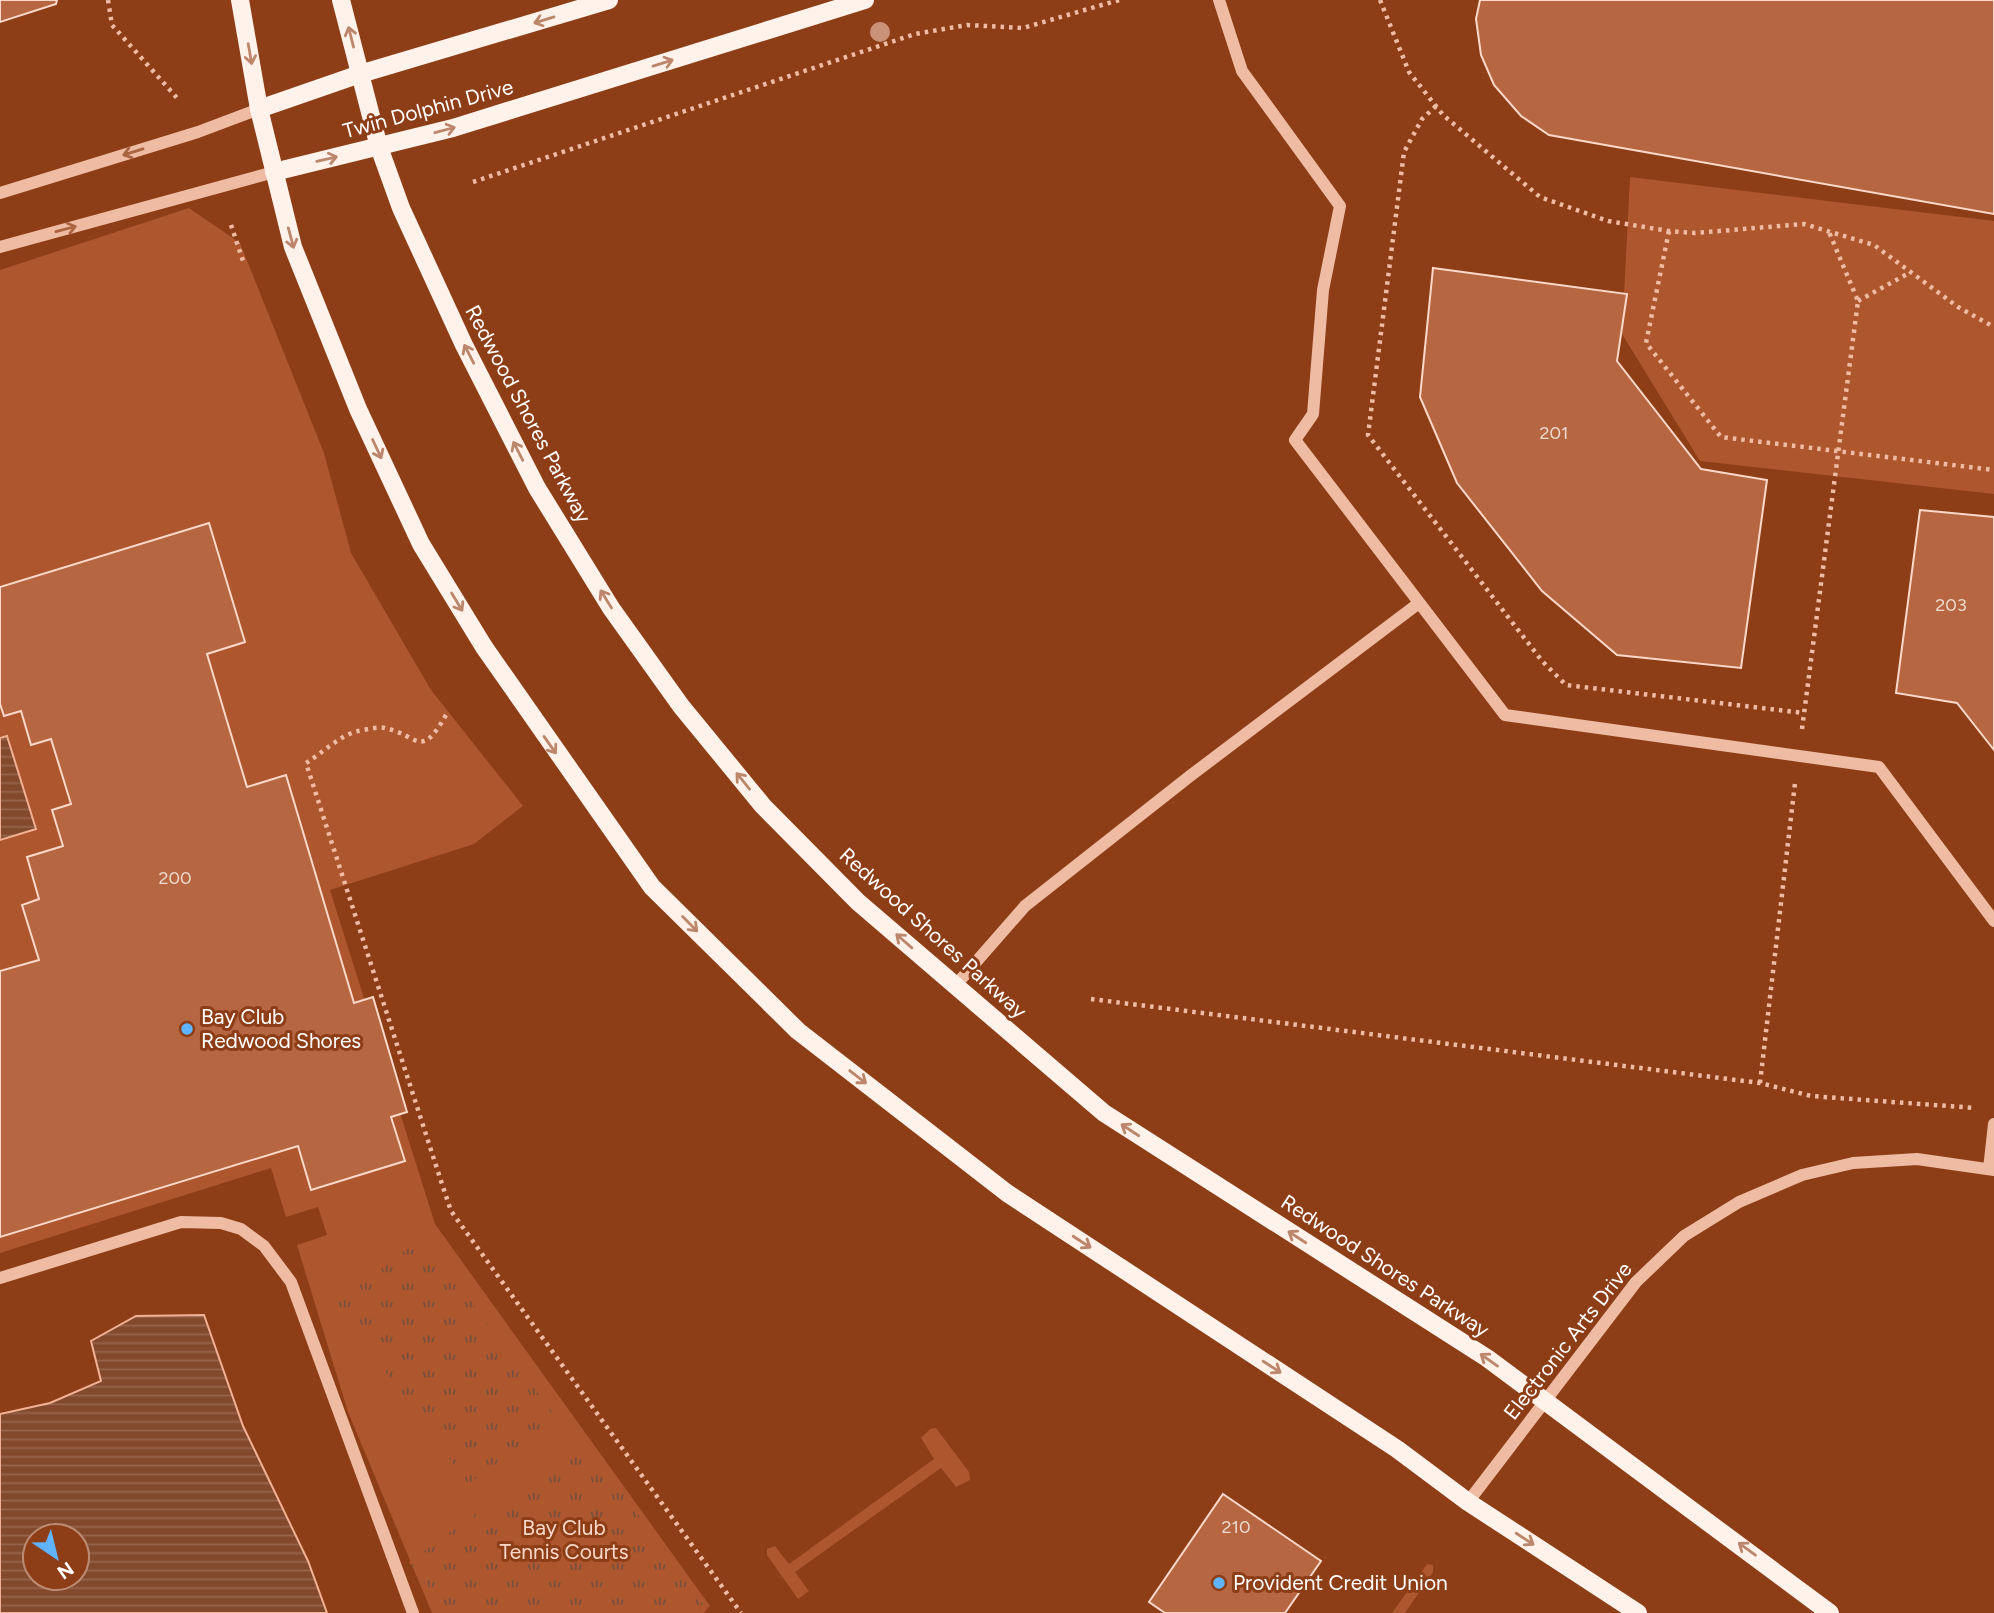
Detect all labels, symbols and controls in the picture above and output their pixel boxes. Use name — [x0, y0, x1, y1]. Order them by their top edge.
one-way arrow — [533, 14, 555, 27]
one-way arrow — [344, 26, 357, 49]
one-way arrow — [244, 42, 257, 65]
one-way arrow — [651, 56, 673, 68]
street label: Twin Dolphin Drive — [340, 74, 516, 143]
one-way arrow — [433, 123, 456, 136]
one-way arrow — [122, 147, 144, 160]
one-way arrow — [315, 152, 338, 166]
one-way arrow — [54, 222, 77, 235]
one-way arrow — [286, 227, 299, 249]
street label: Redwood Shores Parkway — [460, 301, 597, 527]
one-way arrow — [461, 344, 475, 365]
house number: 201 — [1539, 422, 1569, 444]
one-way arrow — [370, 438, 384, 459]
one-way arrow — [511, 442, 525, 462]
one-way arrow — [599, 590, 613, 610]
one-way arrow — [449, 592, 464, 611]
house number: 203 — [1935, 594, 1967, 616]
one-way arrow — [543, 735, 558, 754]
one-way arrow — [735, 773, 750, 791]
street label: Redwood Shores Parkway — [835, 842, 1032, 1023]
house number: 200 — [158, 867, 192, 889]
one-way arrow — [681, 915, 698, 932]
one-way arrow — [895, 933, 913, 949]
place label: Bay Club Redwood Shores — [201, 1004, 361, 1053]
marker: Bay Club Redwood Shores — [179, 1021, 195, 1037]
one-way arrow — [848, 1069, 866, 1084]
one-way arrow — [1121, 1123, 1140, 1138]
street label: Redwood Shores Parkway — [1277, 1189, 1494, 1342]
one-way arrow — [1288, 1230, 1307, 1244]
one-way arrow — [1072, 1235, 1091, 1249]
street label: Electronic Arts Drive — [1498, 1257, 1637, 1424]
one-way arrow — [1479, 1353, 1499, 1367]
one-way arrow — [1262, 1360, 1281, 1374]
park label: Bay Club Tennis Courts — [500, 1515, 628, 1564]
house number: 210 — [1221, 1516, 1251, 1538]
north arrow — [21, 1522, 91, 1592]
one-way arrow — [1515, 1531, 1534, 1546]
one-way arrow — [1738, 1542, 1757, 1556]
text: N — [53, 1557, 78, 1584]
place label: Provident Credit Union — [1233, 1570, 1448, 1595]
marker: Provident Credit Union — [1211, 1575, 1227, 1591]

